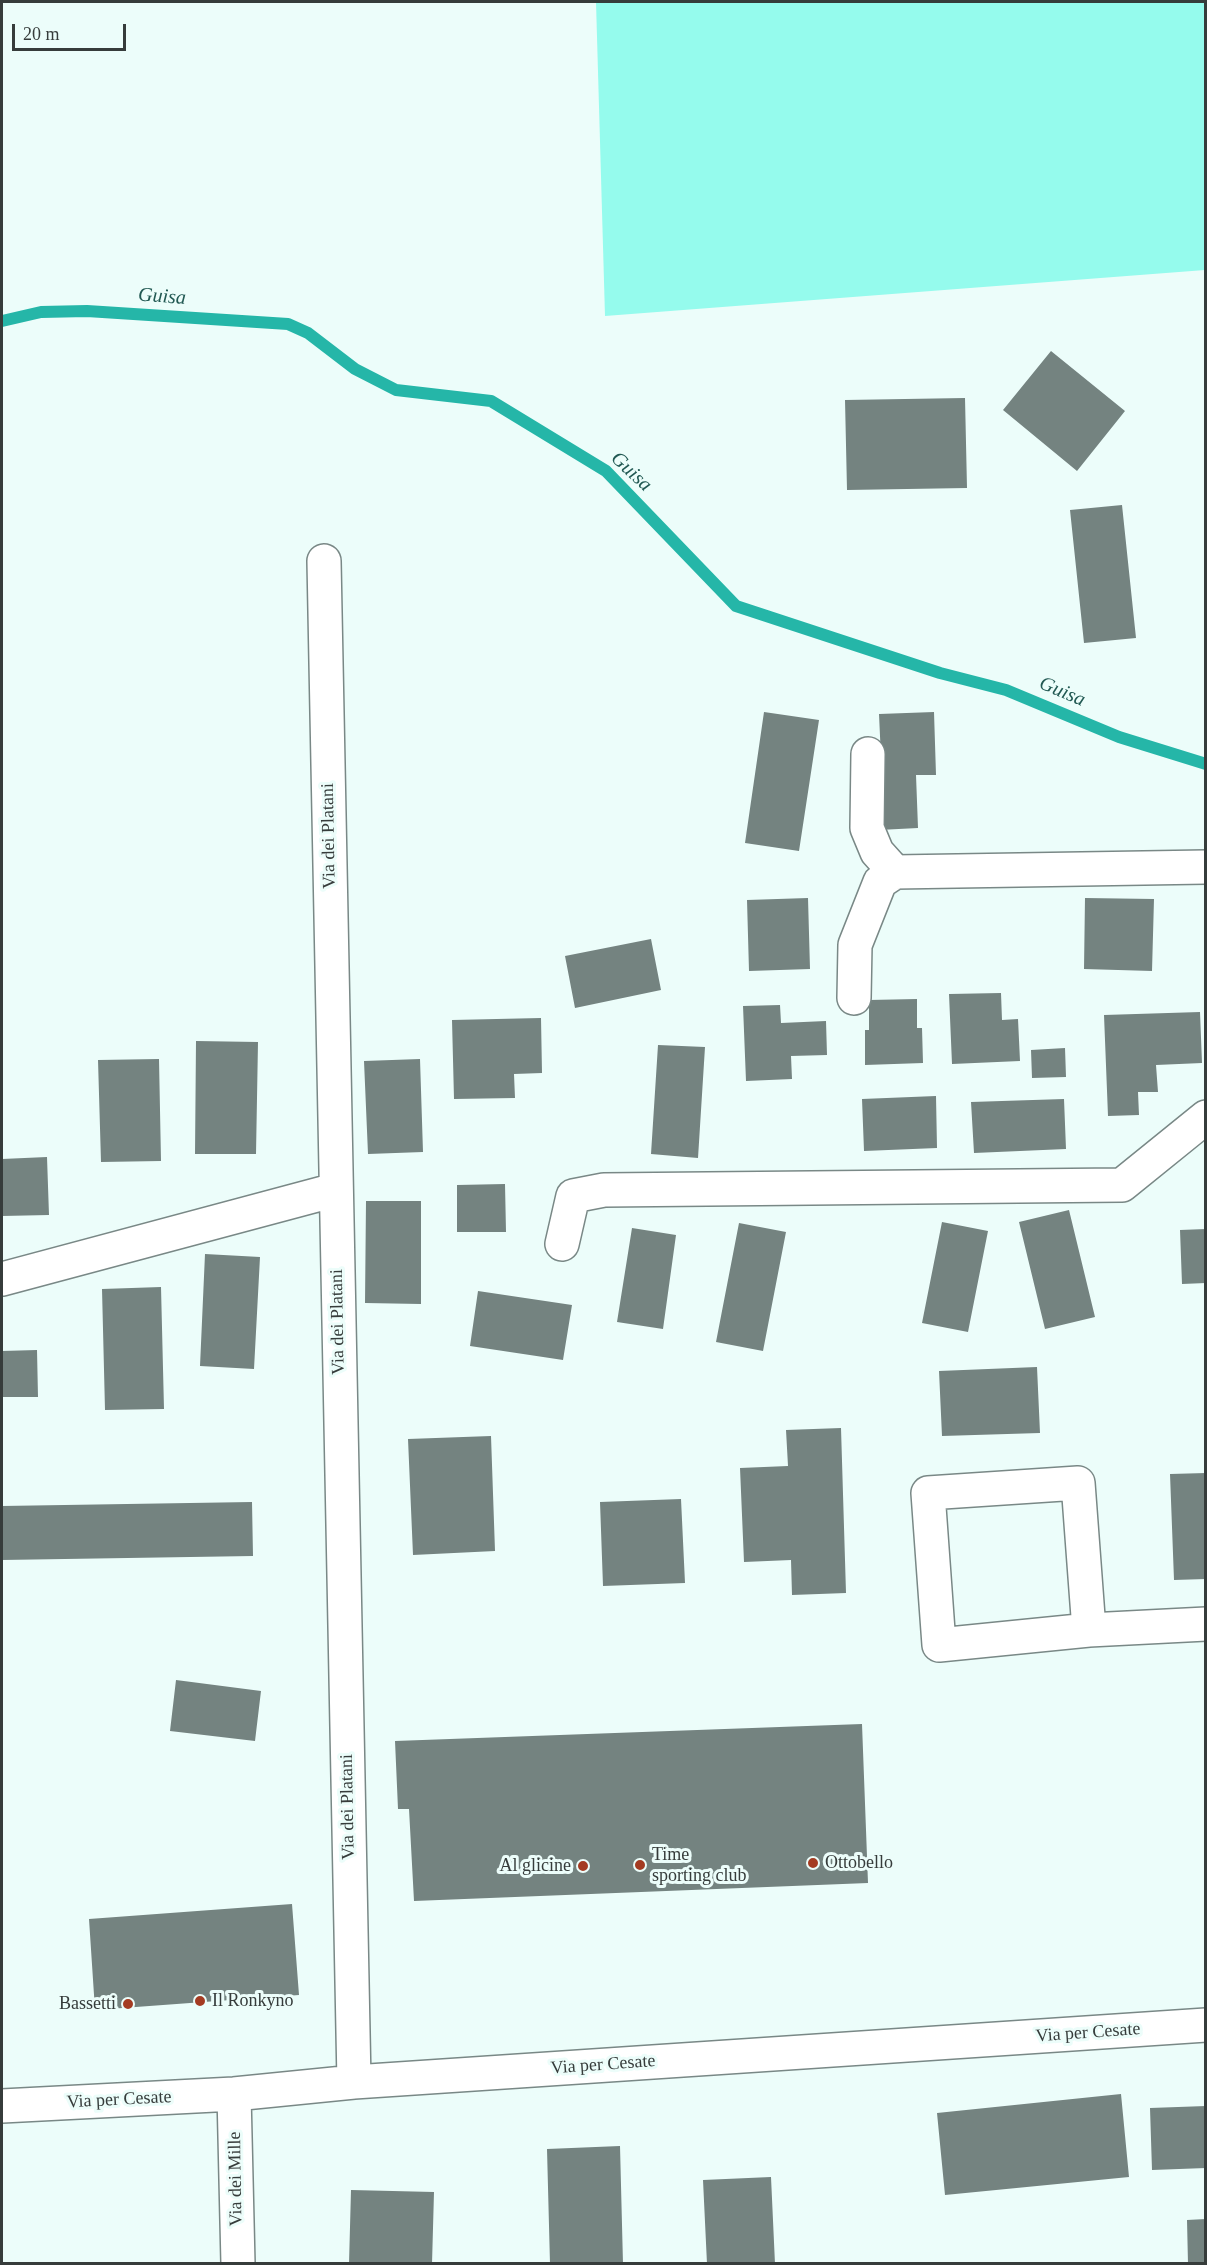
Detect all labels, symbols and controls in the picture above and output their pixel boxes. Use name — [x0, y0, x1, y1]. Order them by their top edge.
scale bar — [15, 12, 129, 50]
text: 20 m — [23, 24, 60, 44]
water label: Guisa — [137, 283, 187, 311]
water label: Guisa — [605, 447, 657, 497]
water label: Guisa — [1035, 672, 1089, 712]
street label: Via dei Platani — [317, 783, 341, 889]
street label: Via dei Platani — [326, 1269, 350, 1375]
street label: Via dei Platani — [336, 1754, 360, 1860]
place label: Time sporting club — [652, 1844, 746, 1886]
place label: Ottobello — [825, 1852, 893, 1874]
place label: Al glicine — [500, 1855, 571, 1877]
marker: Ottobello — [806, 1856, 820, 1870]
marker: Time sporting club — [633, 1858, 647, 1872]
marker: Al glicine — [576, 1859, 590, 1873]
place label: Il Ronkyno — [212, 1990, 294, 2012]
place label: Bassetti — [59, 1993, 116, 2015]
marker: Il Ronkyno — [193, 1994, 207, 2008]
marker: Bassetti — [121, 1997, 135, 2011]
street label: Via per Cesate — [1035, 2019, 1141, 2047]
street label: Via per Cesate — [550, 2051, 656, 2079]
street label: Via per Cesate — [66, 2086, 172, 2114]
street label: Via dei Mille — [224, 2131, 248, 2227]

